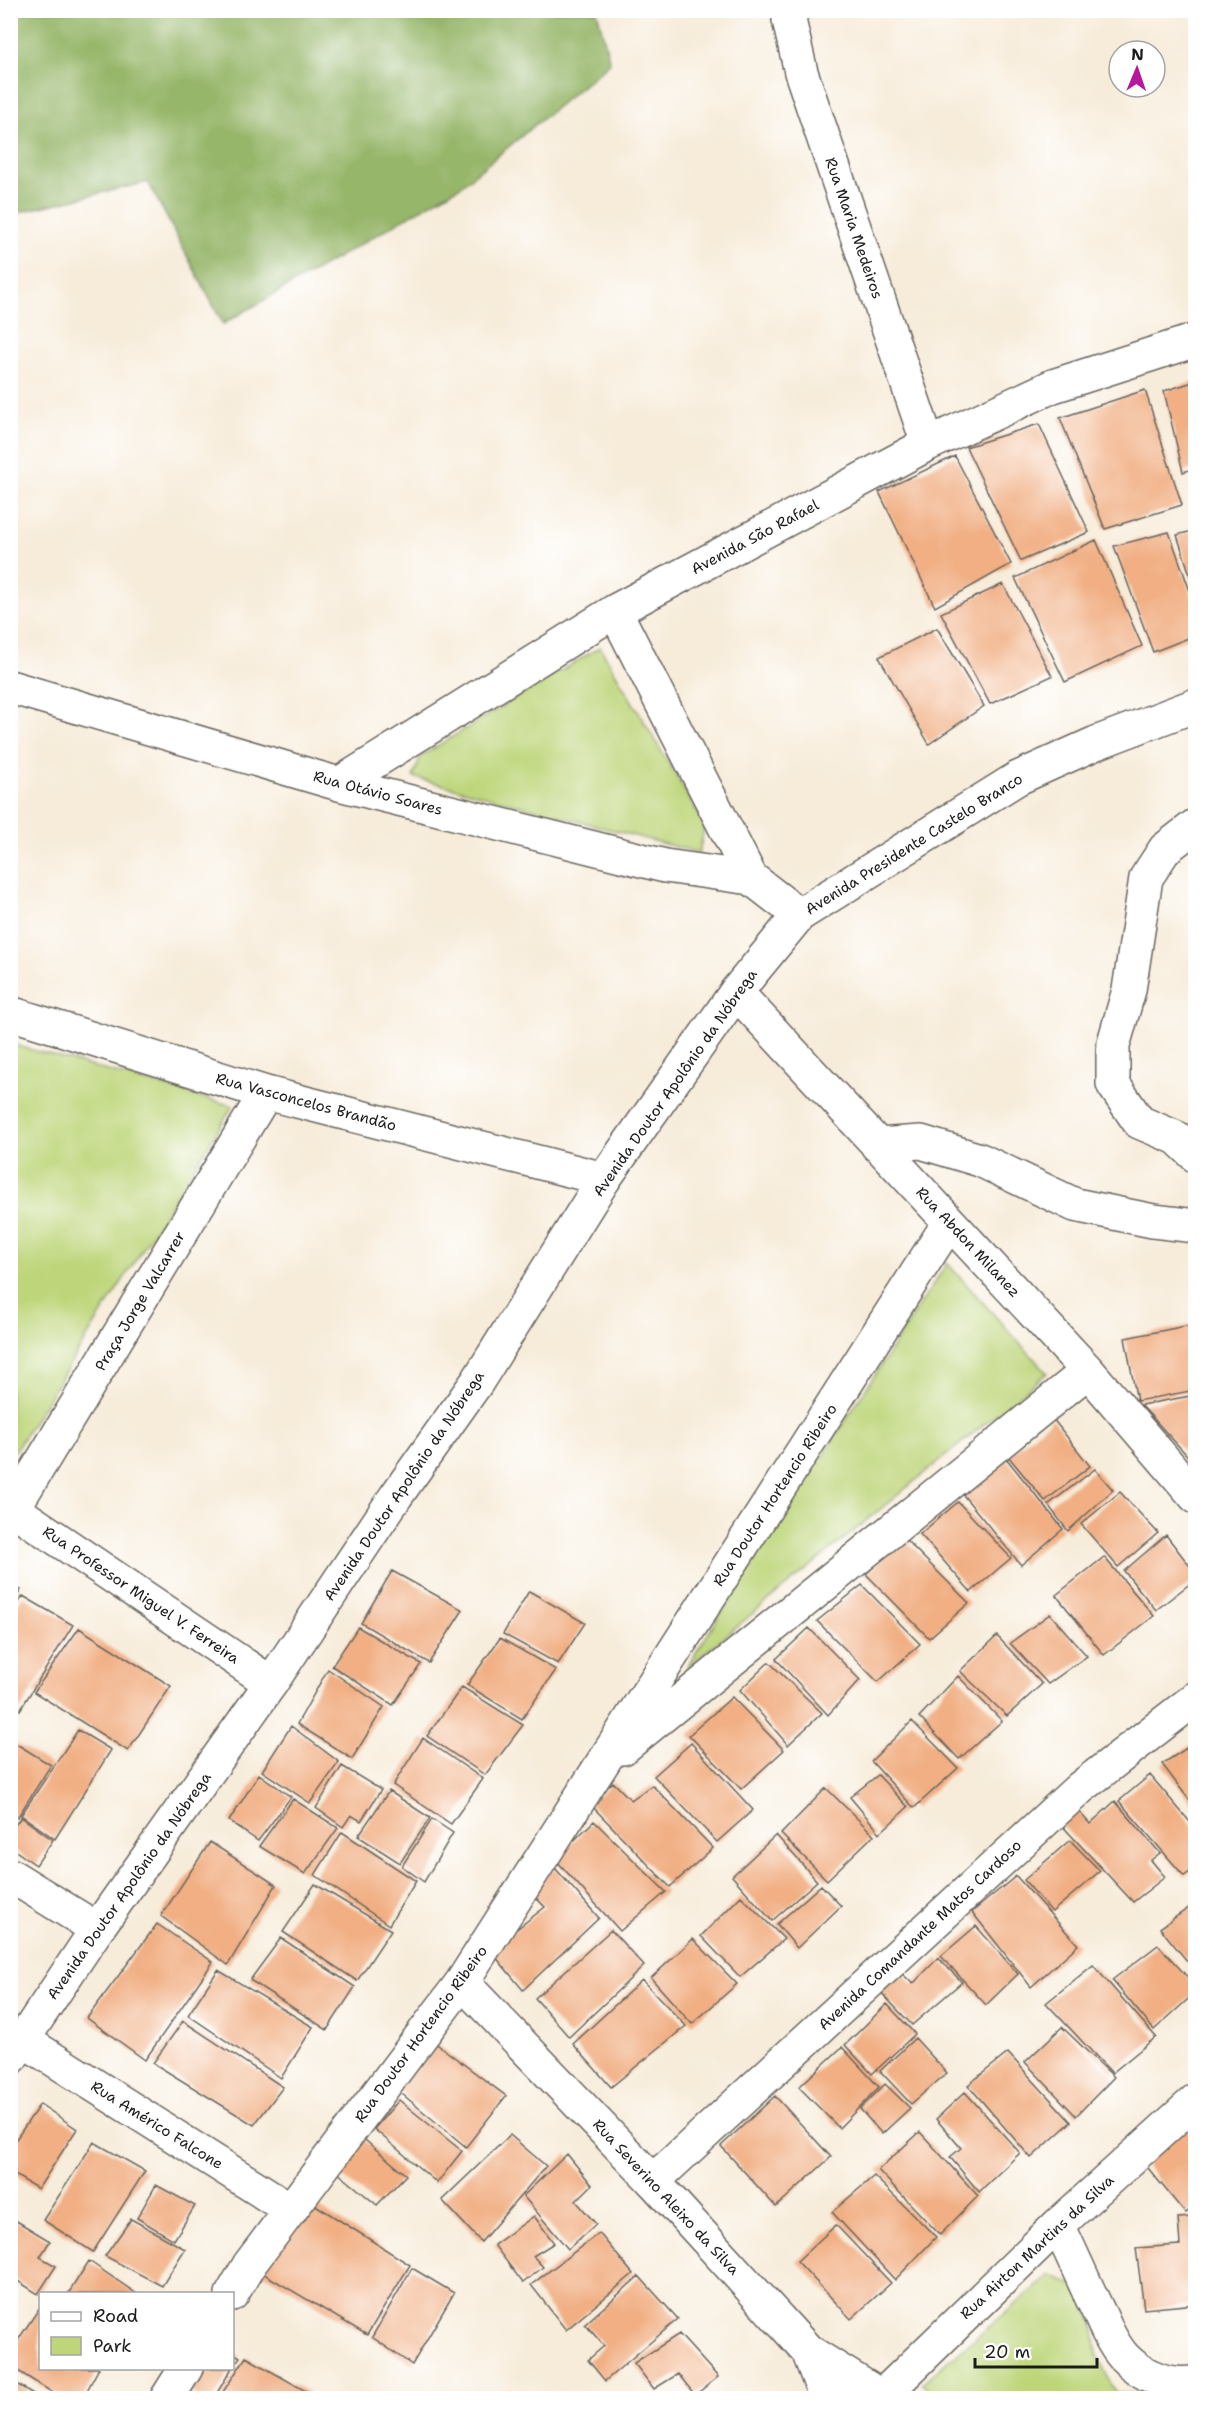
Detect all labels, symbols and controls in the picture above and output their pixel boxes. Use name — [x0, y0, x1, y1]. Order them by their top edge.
north arrow — [1107, 39, 1167, 99]
text: N — [1131, 44, 1144, 65]
street label: Rua Maria Medeiros — [820, 155, 888, 301]
street label: Avenida São Rafael — [688, 495, 823, 579]
street label: Rua Otávio Soares — [311, 766, 445, 820]
street label: Avenida Presidente Castelo Branco — [802, 769, 1026, 919]
street label: Avenida Doutor Apolônio da Nóbrega — [588, 965, 762, 1201]
street label: Rua Vasconcelos Brandão — [213, 1068, 399, 1136]
street label: Rua Abdon Milanez — [912, 1182, 1024, 1302]
street label: Praça Jorge Valcarrer — [90, 1227, 190, 1375]
street label: Avenida Doutor Apolônio da Nóbrega — [319, 1367, 489, 1605]
street label: Rua Doutor Hortencio Ribeiro — [708, 1400, 842, 1590]
street label: Rua Professor Miguel V. Ferreira — [39, 1522, 244, 1669]
street label: Avenida Doutor Apolônio da Nóbrega — [42, 1768, 216, 2004]
street label: Avenida Comandante Matos Cardoso — [814, 1835, 1026, 2035]
street label: Rua Doutor Hortencio Ribeiro — [350, 1942, 492, 2126]
street label: Rua Américo Falcone — [87, 2076, 227, 2174]
street label: Rua Severino Aleixo da Silva — [588, 2115, 744, 2280]
street label: Rua Airton Martins da Silva — [956, 2170, 1119, 2324]
legend — [39, 2292, 234, 2370]
text: Road — [93, 2304, 138, 2328]
scale bar — [975, 2331, 1096, 2369]
text: Park — [93, 2334, 132, 2358]
text: 20 m — [984, 2340, 1030, 2364]

